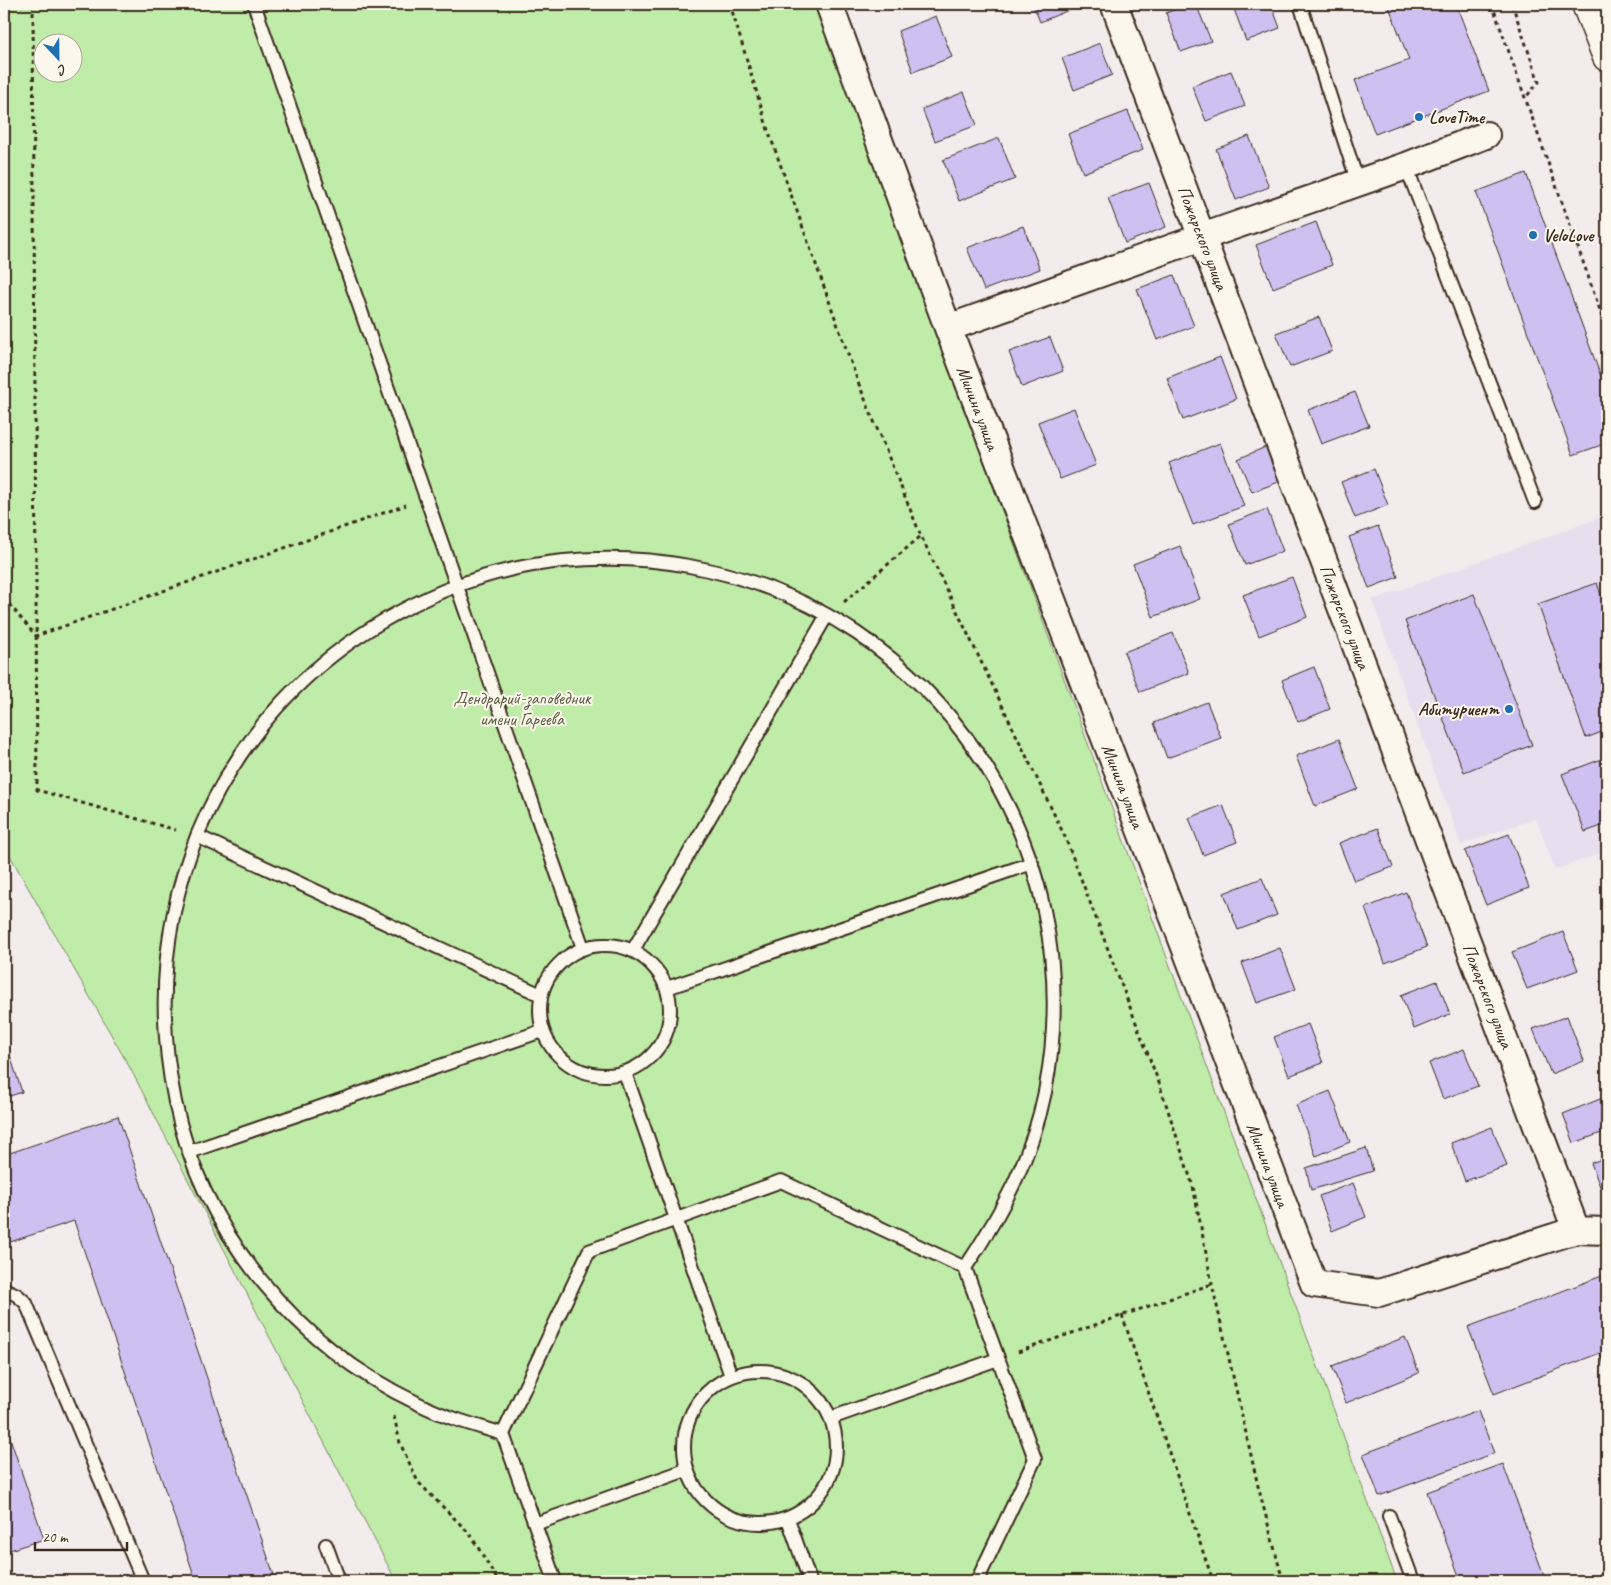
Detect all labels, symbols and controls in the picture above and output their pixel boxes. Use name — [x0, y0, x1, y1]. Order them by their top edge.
north arrow — [32, 32, 82, 82]
text: С — [54, 60, 69, 80]
place label: LoveTime — [1429, 106, 1486, 128]
marker: LoveTime — [1413, 111, 1425, 123]
street label: Пожарского улица — [1173, 183, 1233, 294]
place label: VeloLove — [1543, 224, 1595, 246]
marker: VeloLove — [1527, 229, 1539, 241]
street label: Минина улица — [952, 363, 1005, 455]
street label: Пожарского улица — [1315, 562, 1375, 673]
park label: Дендрарий-заповедник имени Гареева — [453, 687, 592, 730]
place label: Абитуриент — [1418, 698, 1500, 720]
marker: Абитуриент — [1503, 703, 1515, 715]
street label: Минина улица — [1097, 741, 1150, 833]
street label: Пожарского улица — [1458, 941, 1518, 1052]
street label: Минина улица — [1242, 1120, 1295, 1212]
scale bar — [35, 1520, 128, 1552]
text: 20 m — [42, 1528, 69, 1547]

